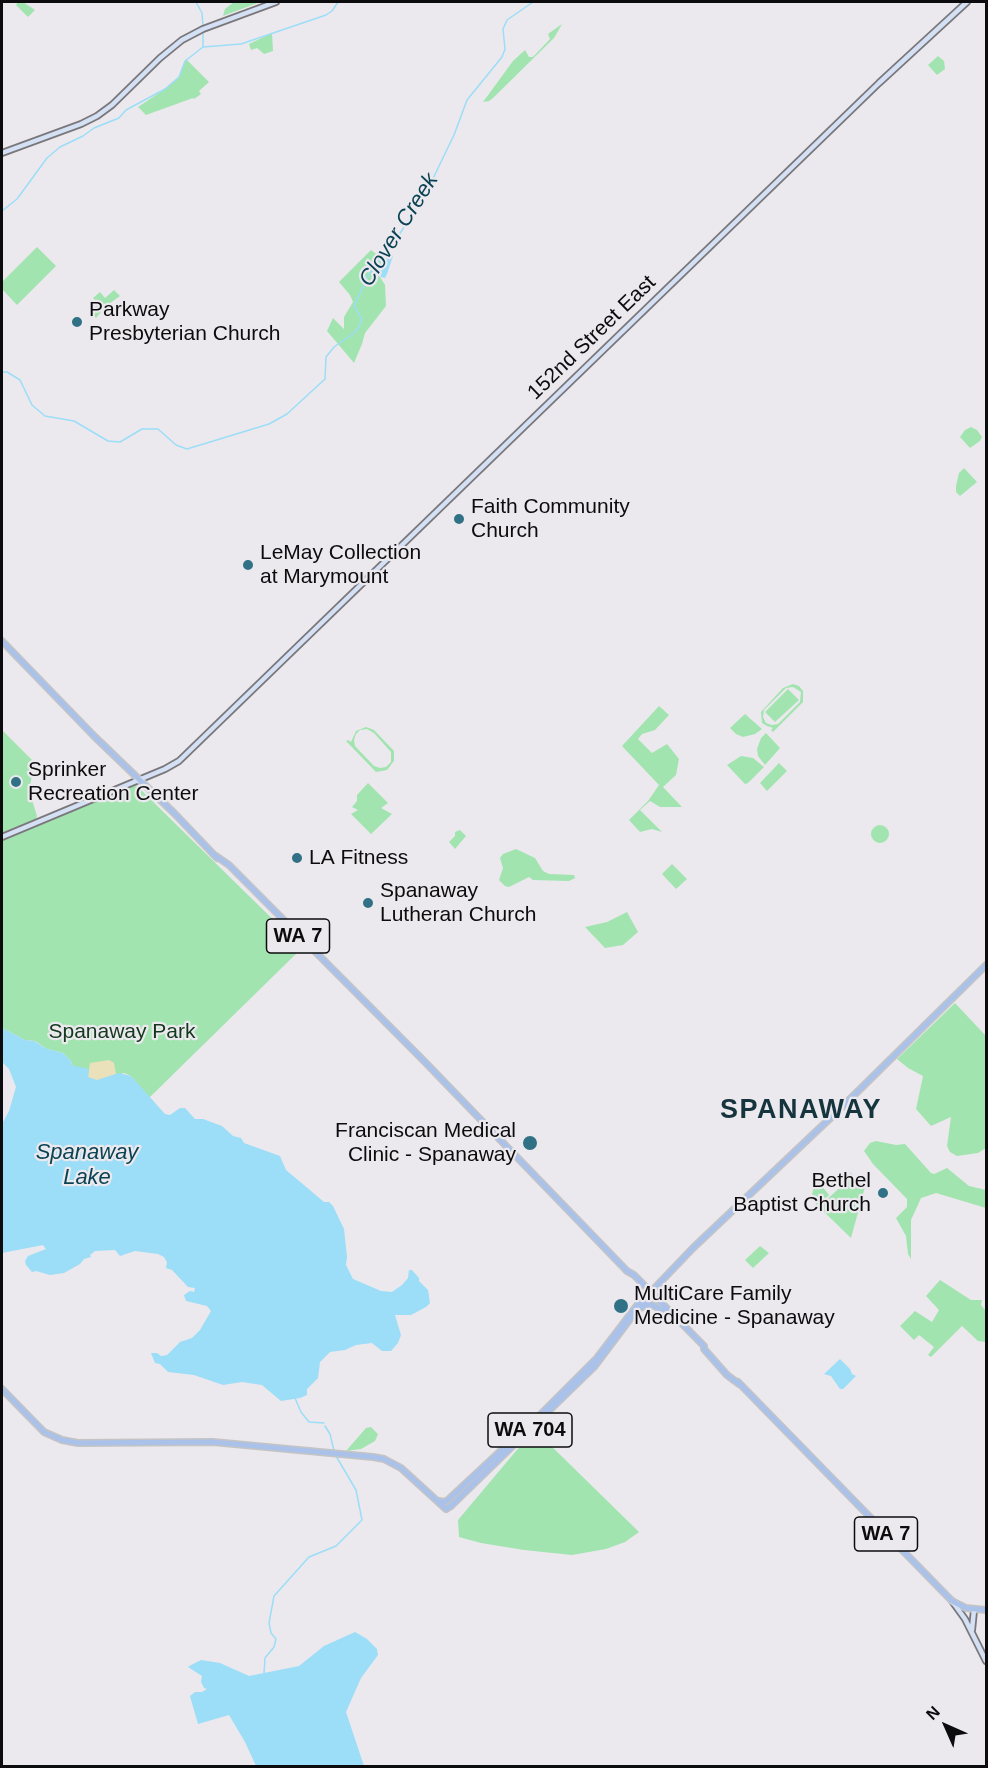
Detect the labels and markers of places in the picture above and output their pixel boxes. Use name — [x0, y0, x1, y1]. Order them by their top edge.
place label: Parkway Presbyterian Church — [89, 297, 280, 347]
marker: Parkway Presbyterian Church — [70, 315, 84, 329]
place label: Faith Community Church — [471, 494, 630, 544]
marker: Faith Community Church — [452, 512, 466, 526]
place label: LeMay Collection at Marymount — [260, 540, 421, 590]
marker: LeMay Collection at Marymount — [241, 558, 255, 572]
place label: Sprinker Recreation Center — [28, 757, 198, 807]
marker: Sprinker Recreation Center — [9, 775, 23, 789]
place label: LA Fitness — [309, 845, 408, 871]
marker: LA Fitness — [290, 851, 304, 865]
place label: Spanaway Lutheran Church — [380, 878, 536, 928]
marker: Spanaway Lutheran Church — [361, 896, 375, 910]
place label: Franciscan Medical Clinic - Spanaway — [335, 1118, 516, 1168]
marker: Franciscan Medical Clinic - Spanaway — [521, 1134, 539, 1152]
place label: Bethel Baptist Church — [733, 1168, 871, 1218]
marker: Bethel Baptist Church — [876, 1186, 890, 1200]
place label: MultiCare Family Medicine - Spanaway — [634, 1281, 835, 1331]
marker: MultiCare Family Medicine - Spanaway — [612, 1297, 630, 1315]

